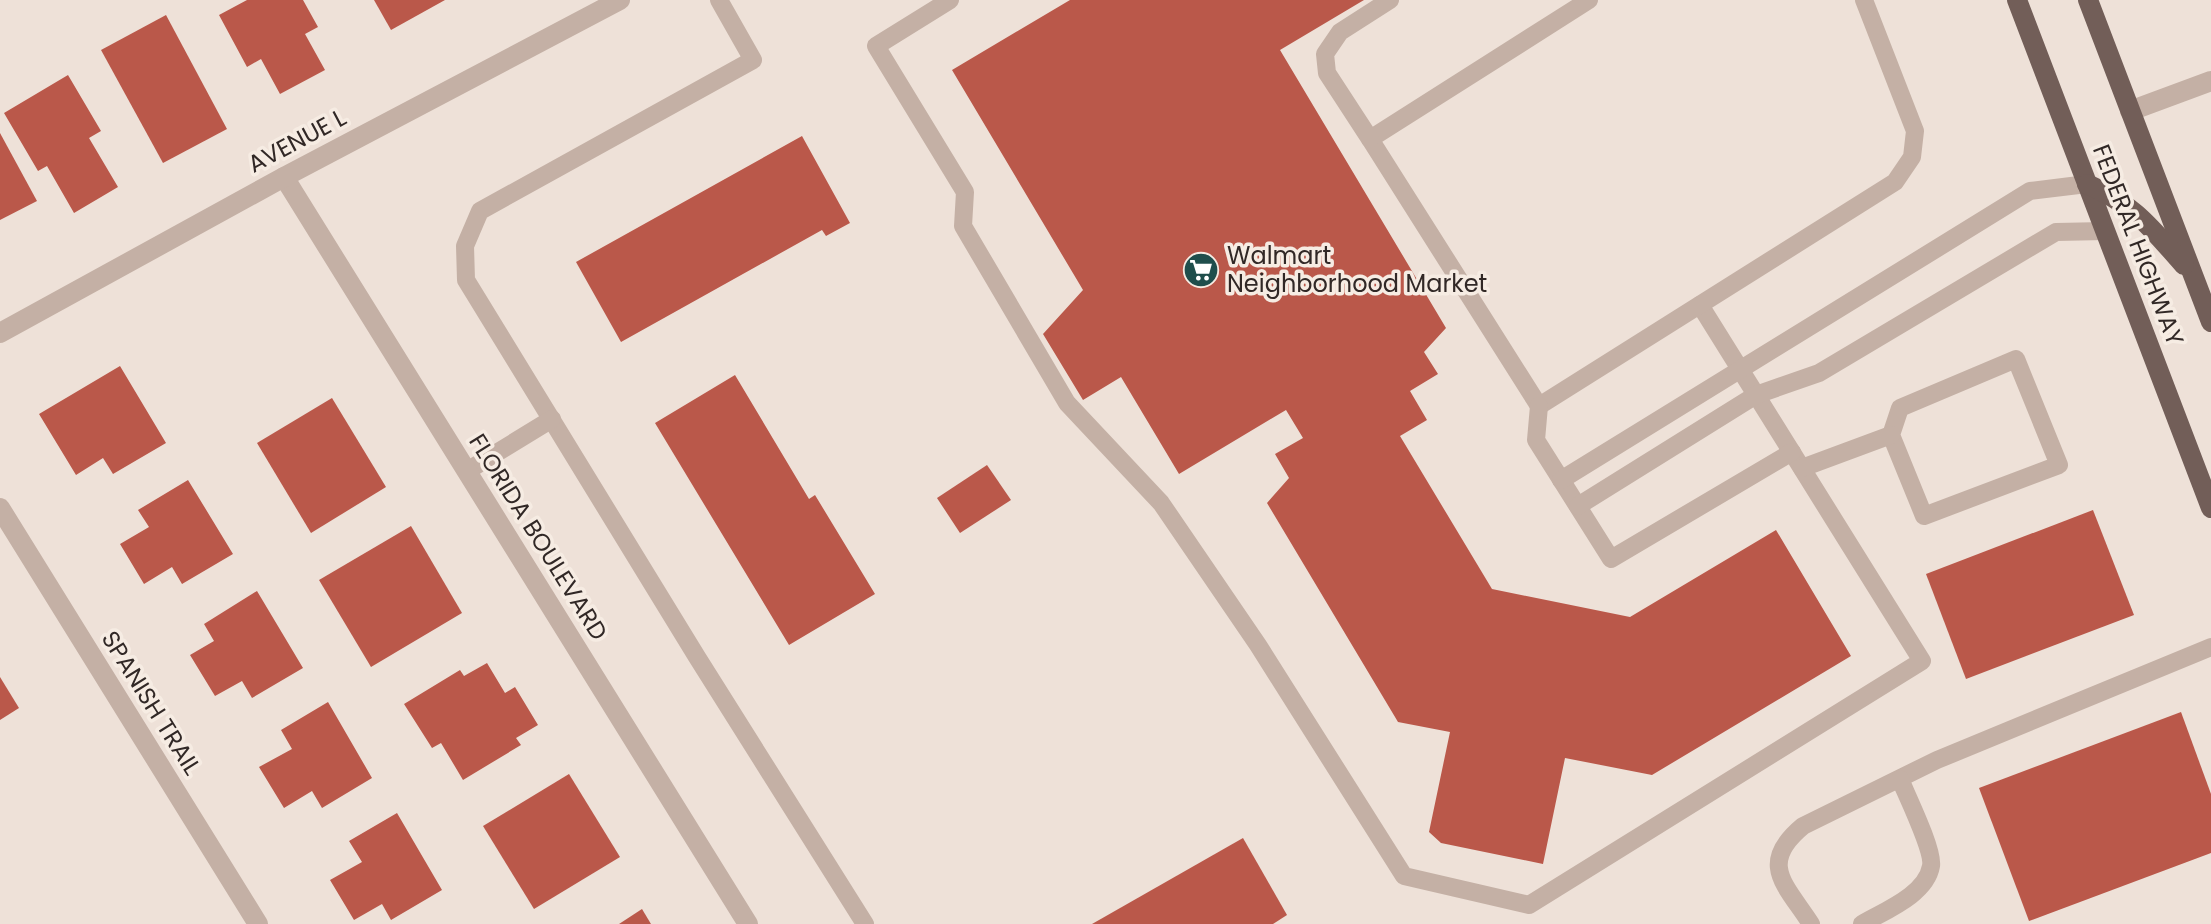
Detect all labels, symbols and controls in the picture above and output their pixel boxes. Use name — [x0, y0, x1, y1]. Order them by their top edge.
street label: AVENUE L — [242, 101, 352, 180]
street label: FEDERAL HIGHWAY — [2085, 140, 2192, 350]
place label: Walmart Neighborhood Market — [1227, 239, 1487, 300]
supermarket icon: Walmart Neighborhood Market — [1182, 251, 1220, 289]
street label: FLORIDA BOULEVARD — [461, 427, 615, 646]
street label: SPANISH TRAIL — [94, 624, 209, 781]

